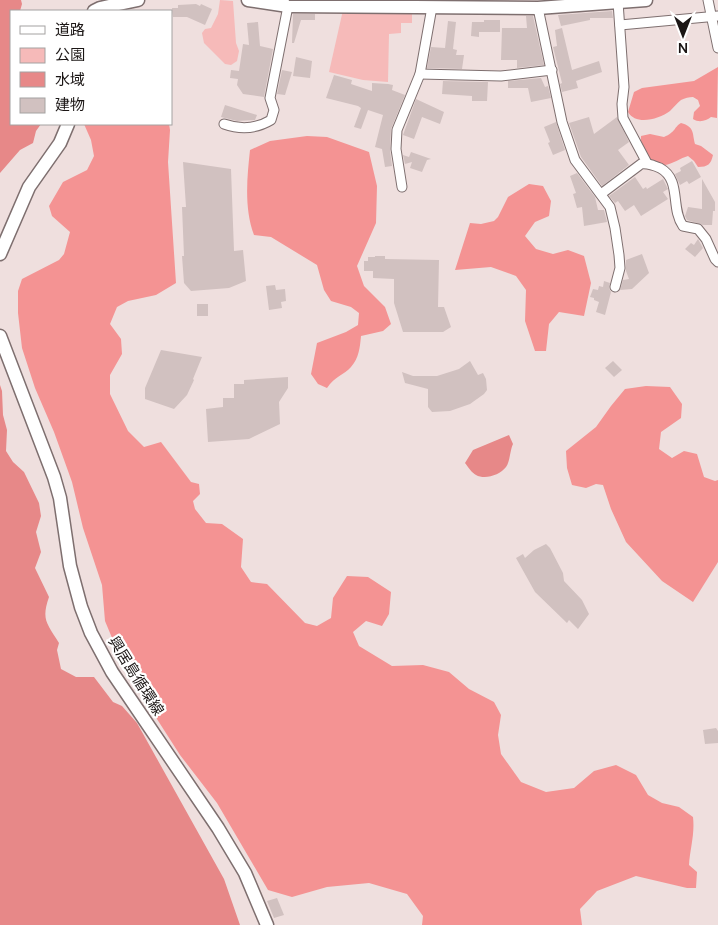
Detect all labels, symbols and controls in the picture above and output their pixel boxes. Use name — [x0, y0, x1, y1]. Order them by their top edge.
legend — [10, 10, 172, 125]
north arrow — [658, 10, 708, 60]
text: 道路 — [55, 19, 85, 40]
text: N — [678, 39, 688, 58]
text: 公園 — [55, 44, 85, 65]
text: 水域 — [55, 69, 85, 90]
text: 建物 — [55, 94, 85, 115]
street label: 興居島循環線 — [104, 632, 169, 719]

